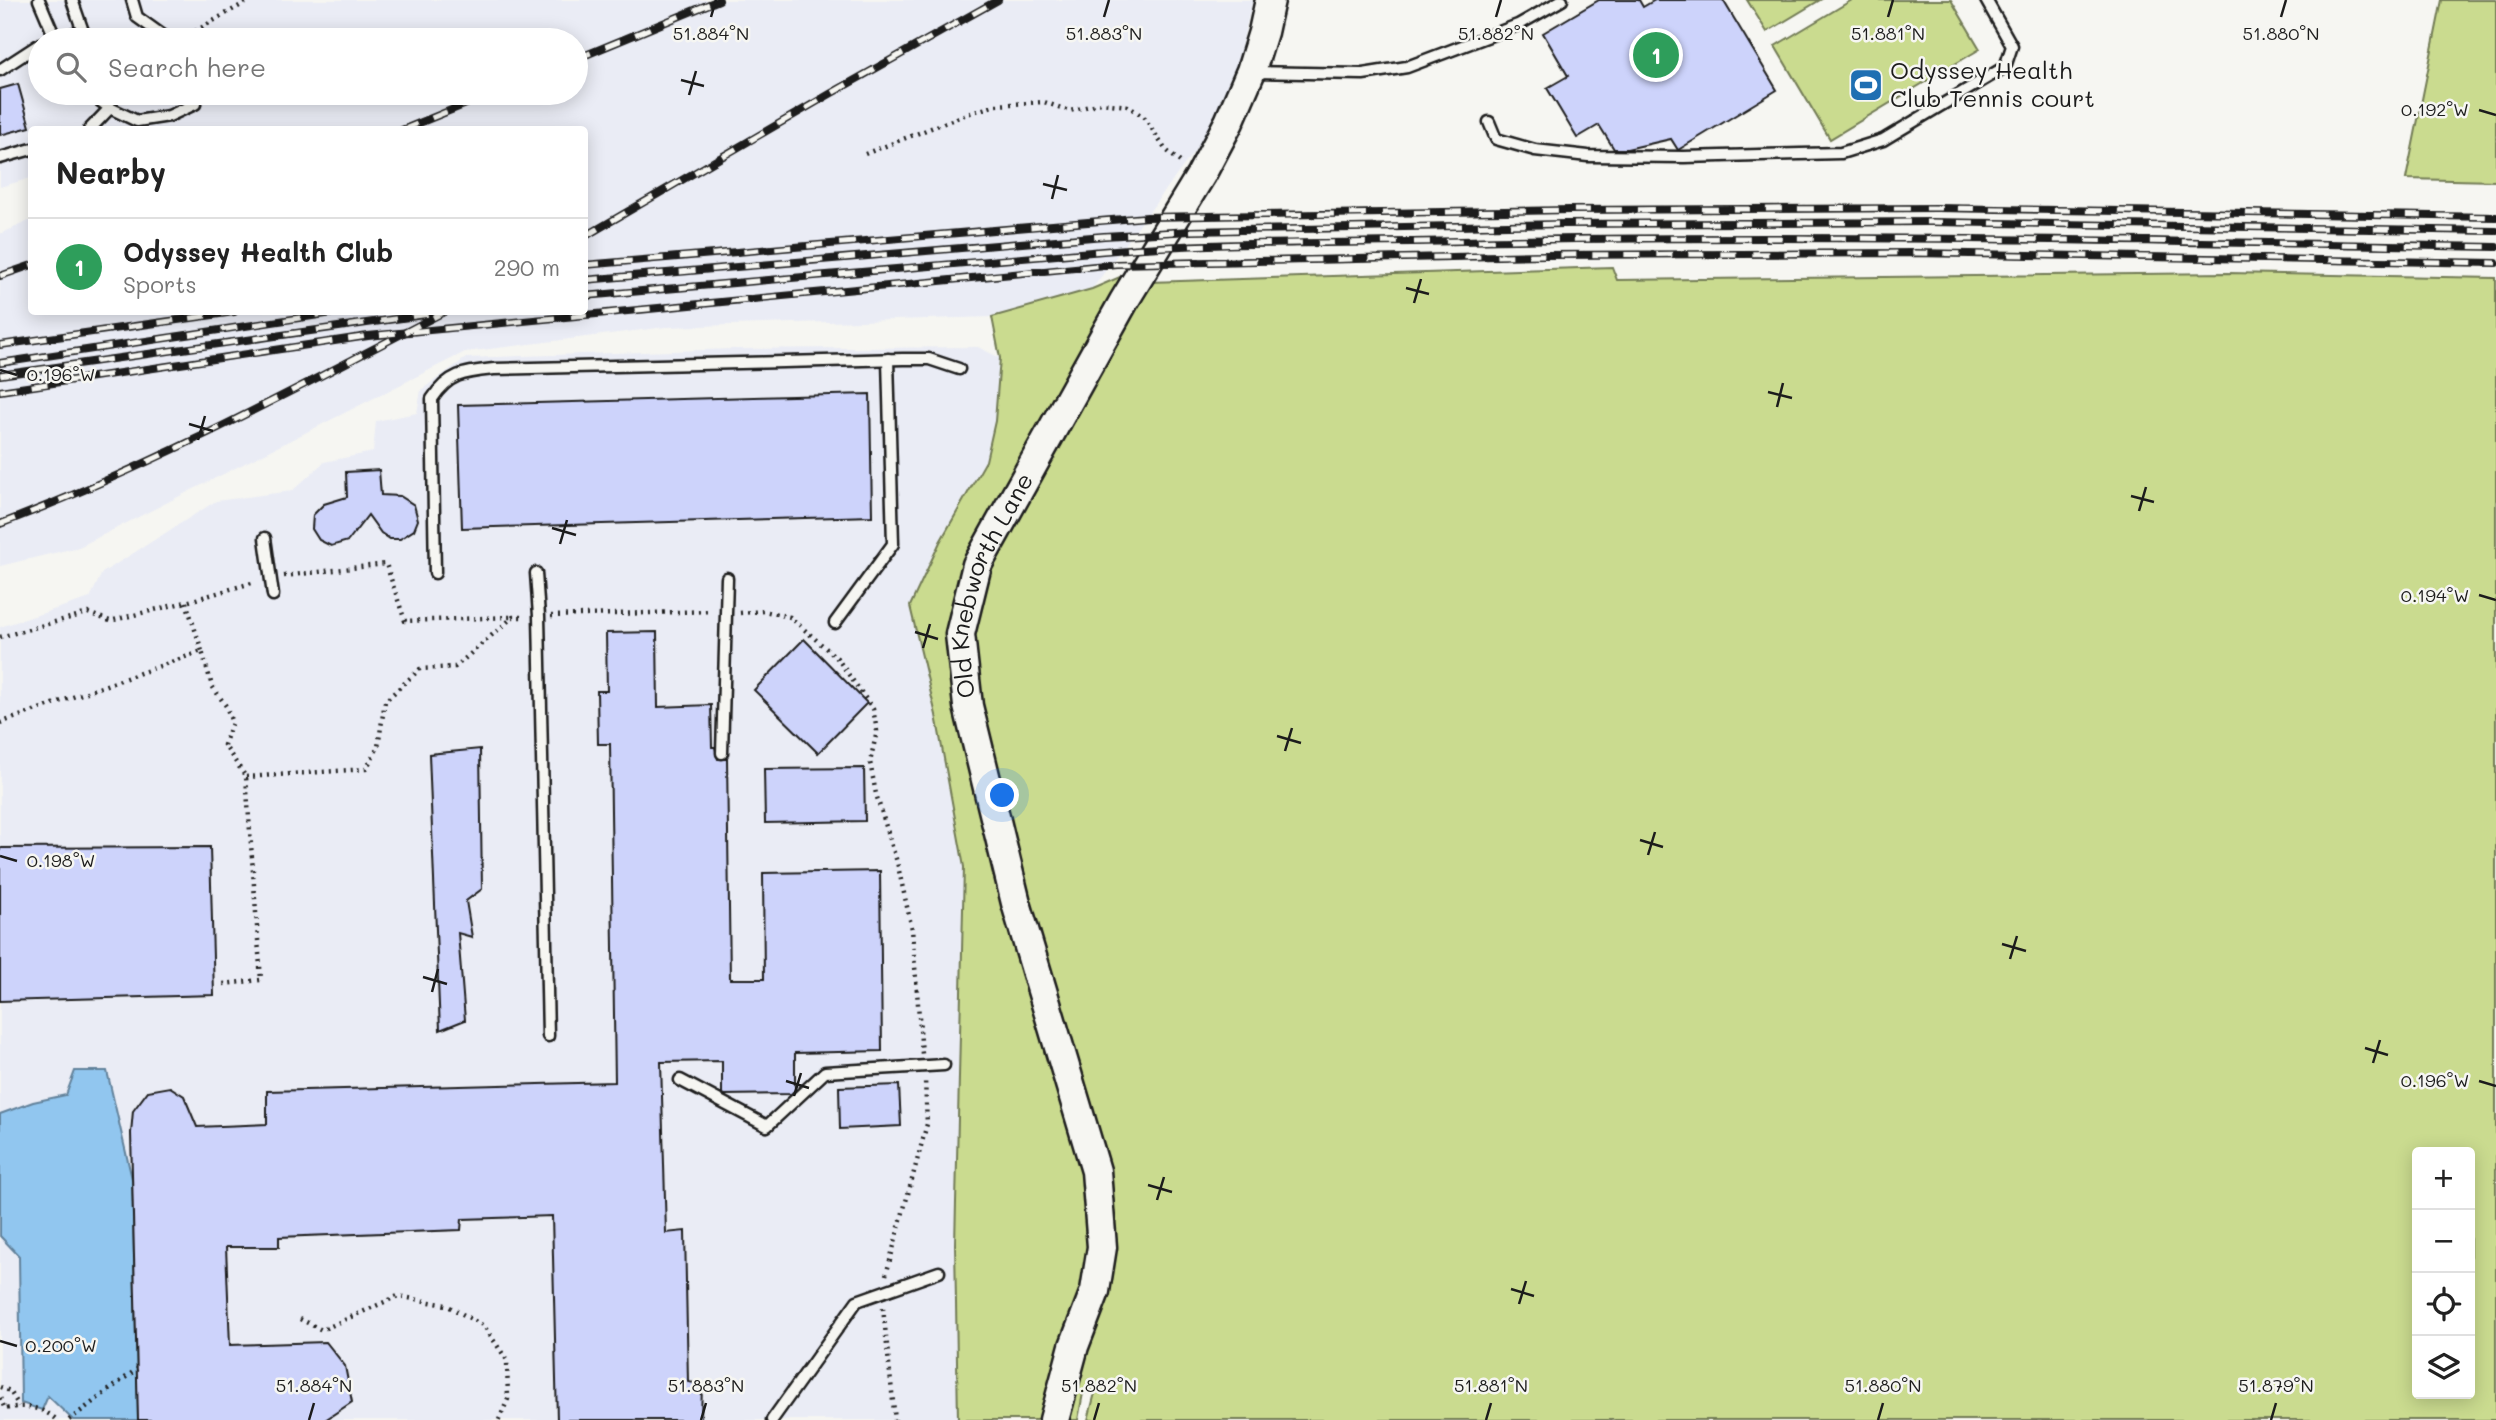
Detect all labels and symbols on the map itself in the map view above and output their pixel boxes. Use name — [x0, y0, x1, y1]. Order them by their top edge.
text: 51.884°N — [673, 21, 749, 45]
text: 51.883°N — [1066, 21, 1142, 45]
text: 51.882°N — [1458, 21, 1534, 45]
text: 51.881°N — [1851, 21, 1925, 45]
text: 51.880°N — [2243, 21, 2319, 45]
pin: 1 — [1633, 29, 1679, 81]
place label: Odyssey Health Club Tennis court — [1890, 54, 2095, 113]
sports icon: Odyssey Health Club Tennis court — [1847, 66, 1885, 104]
text: 0.192°W — [2401, 97, 2469, 121]
text: 0.196°W — [27, 362, 95, 386]
street label: Old Knebworth Lane — [943, 467, 1039, 700]
text: 0.194°W — [2401, 583, 2469, 607]
your location — [985, 778, 1019, 812]
text: 0.198°W — [27, 848, 95, 872]
text: 0.196°W — [2401, 1068, 2469, 1092]
text: 0.200°W — [25, 1333, 97, 1357]
text: 51.884°N — [276, 1373, 352, 1397]
text: 51.883°N — [668, 1373, 744, 1397]
text: 51.882°N — [1061, 1373, 1137, 1397]
text: 51.881°N — [1454, 1373, 1528, 1397]
text: 51.880°N — [1845, 1373, 1921, 1397]
text: 51.879°N — [2238, 1373, 2314, 1397]

